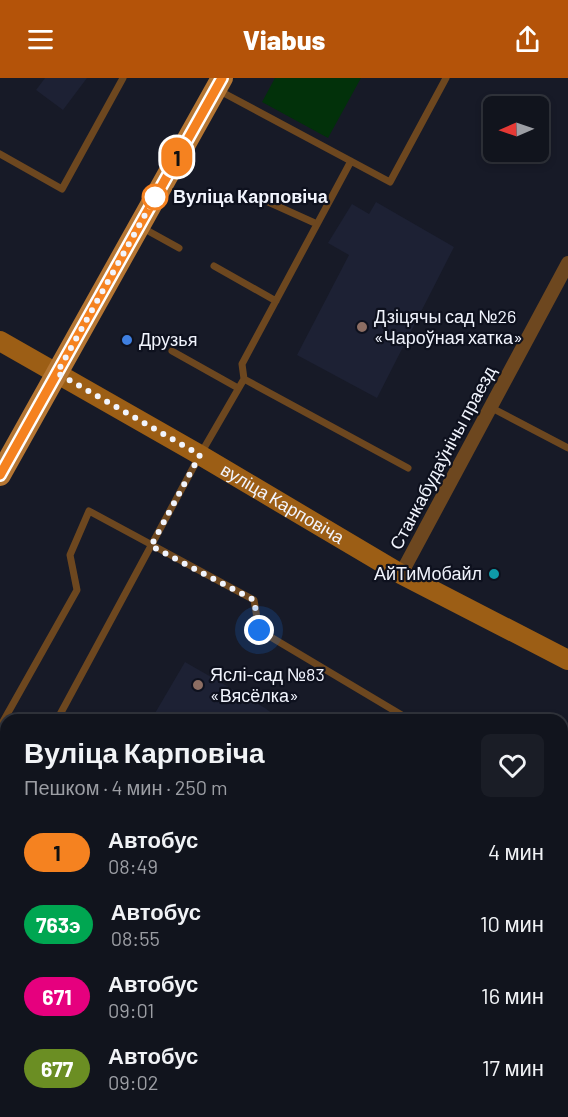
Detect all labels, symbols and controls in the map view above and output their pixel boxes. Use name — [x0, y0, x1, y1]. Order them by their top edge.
icon: menu — [24, 23, 57, 56]
text: Viabus — [243, 23, 325, 55]
icon: share — [511, 23, 544, 56]
north arrow — [483, 96, 549, 162]
map controls — [483, 96, 549, 162]
line badge: 1 — [158, 138, 196, 176]
text: 1 — [173, 145, 181, 170]
marker: Вуліца Карповіча — [142, 184, 168, 210]
place label: Вуліца Карповіча — [173, 185, 329, 207]
place label: Дзіцячы сад №26 «Чароўная хатка» — [374, 305, 523, 348]
marker: Дзіцячы сад №26 «Чароўная хатка» — [355, 320, 369, 334]
place label: Друзья — [139, 328, 197, 350]
marker: Друзья — [120, 333, 134, 347]
street label: Станкабудаўнічы праезд — [384, 362, 500, 553]
street label: вуліца Карповіча — [217, 458, 349, 548]
place label: АйТиМобайл — [374, 562, 482, 584]
marker: АйТиМобайл — [487, 567, 501, 581]
your location — [244, 615, 274, 645]
place label: Яслі-сад №83 «Вясёлка» — [210, 663, 325, 706]
marker: Яслі-сад №83 «Вясёлка» — [191, 678, 205, 692]
button: heart — [481, 734, 544, 797]
text: Вуліца Карповіча — [24, 735, 265, 769]
text: Пешком · 4 мин · 250 m — [24, 775, 228, 799]
text: Автобус — [108, 826, 198, 852]
text: 4 мин — [488, 838, 544, 864]
text: 1 — [53, 840, 61, 865]
text: 08:49 — [108, 854, 158, 878]
text: Автобус — [111, 898, 201, 924]
text: 10 мин — [480, 910, 544, 936]
text: 763э — [36, 912, 81, 937]
text: 08:55 — [111, 926, 160, 950]
text: Автобус — [108, 970, 198, 996]
text: 16 мин — [481, 982, 544, 1008]
text: 671 — [42, 984, 72, 1009]
text: 09:01 — [108, 998, 154, 1022]
text: Автобус — [108, 1042, 198, 1068]
text: 17 мин — [482, 1054, 544, 1080]
text: 677 — [41, 1056, 73, 1081]
text: 09:02 — [108, 1070, 159, 1094]

